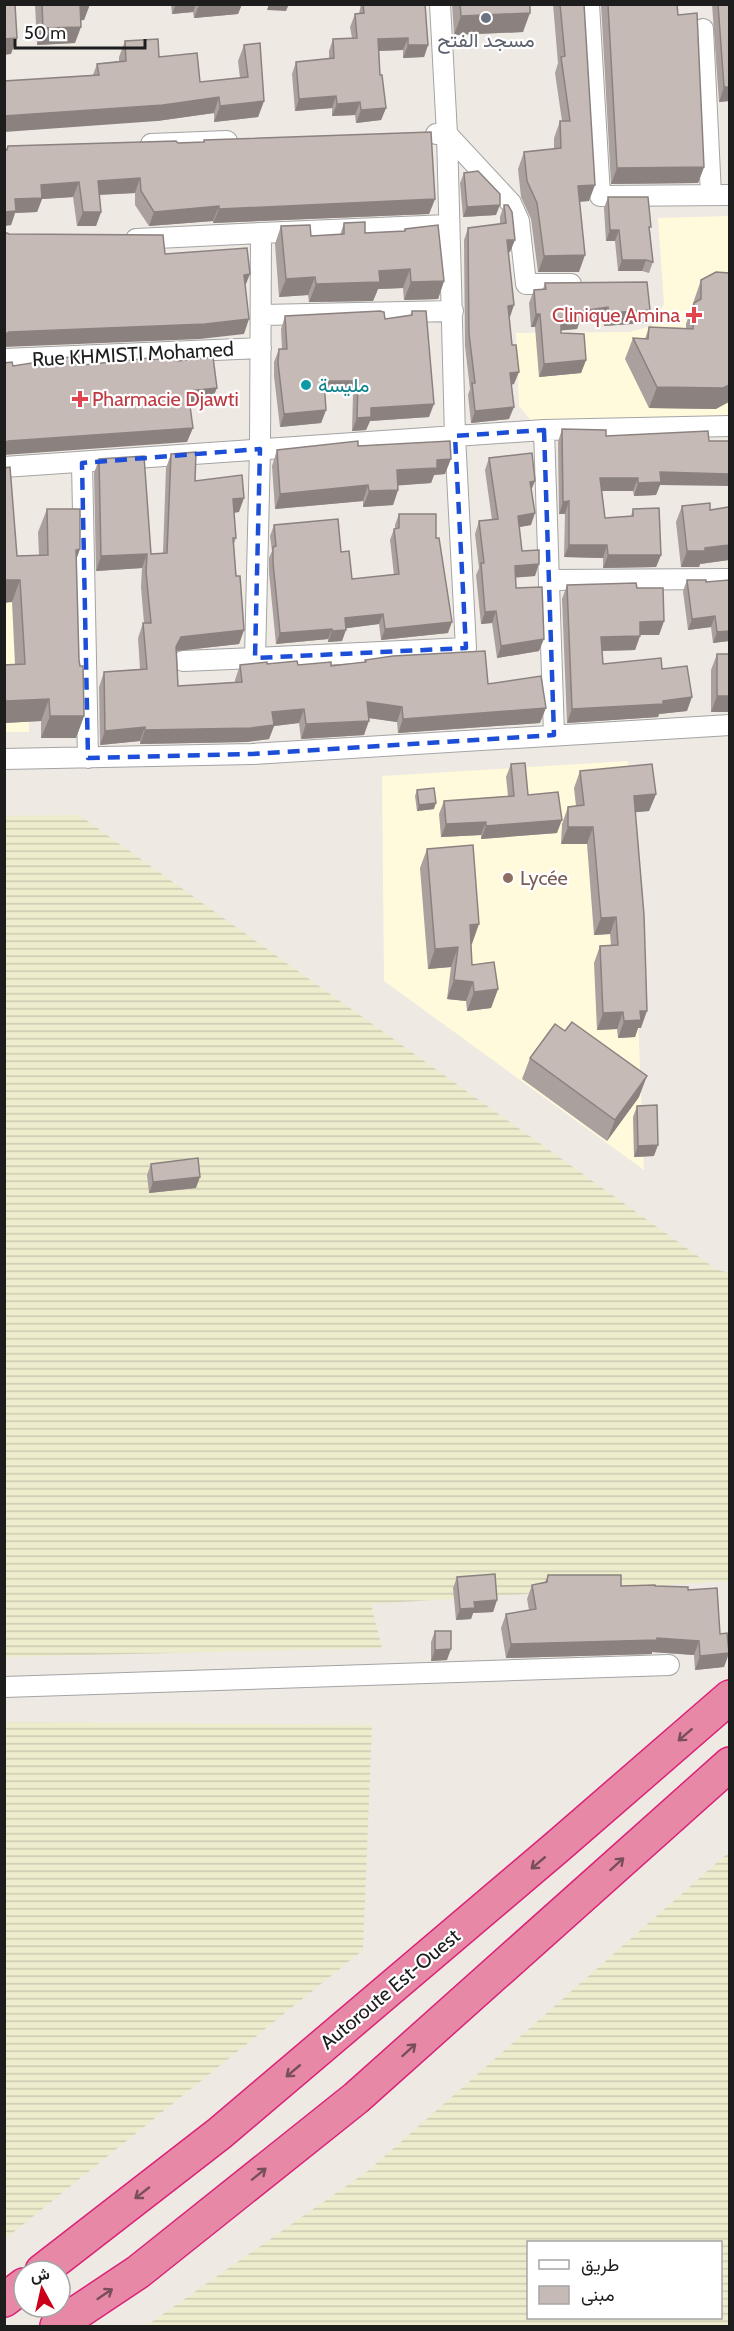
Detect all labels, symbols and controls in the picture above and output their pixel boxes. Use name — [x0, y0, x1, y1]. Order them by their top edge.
marker: مسجد الفتح — [479, 11, 493, 25]
scale bar — [15, 12, 146, 50]
text: 50 m — [24, 22, 66, 44]
place label: مسجد الفتح — [437, 28, 535, 54]
place label: Clinique Amina — [552, 303, 680, 327]
marker: Clinique Amina — [685, 306, 703, 324]
street label: Rue KHMISTI Mohamed — [32, 337, 234, 371]
place label: مليسة — [318, 373, 370, 397]
marker: مليسة — [299, 378, 313, 392]
place label: Pharmacie Djawti — [92, 387, 239, 411]
marker: Pharmacie Djawti — [73, 392, 87, 406]
place label: Lycée — [520, 866, 568, 890]
marker: Lycée — [501, 871, 515, 885]
one-way arrow — [678, 1728, 693, 1742]
one-way arrow — [531, 1856, 546, 1870]
one-way arrow — [609, 1857, 624, 1871]
street label: Autoroute Est-Ouest — [315, 1924, 465, 2054]
one-way arrow — [401, 2043, 416, 2057]
one-way arrow — [285, 2064, 301, 2077]
one-way arrow — [251, 2168, 267, 2181]
one-way arrow — [134, 2187, 150, 2200]
legend — [527, 2241, 722, 2319]
text: طريق — [581, 2254, 619, 2276]
north arrow — [12, 2259, 72, 2319]
text: ش — [29, 2264, 51, 2285]
text: مبنى — [581, 2284, 615, 2306]
one-way arrow — [97, 2288, 113, 2300]

